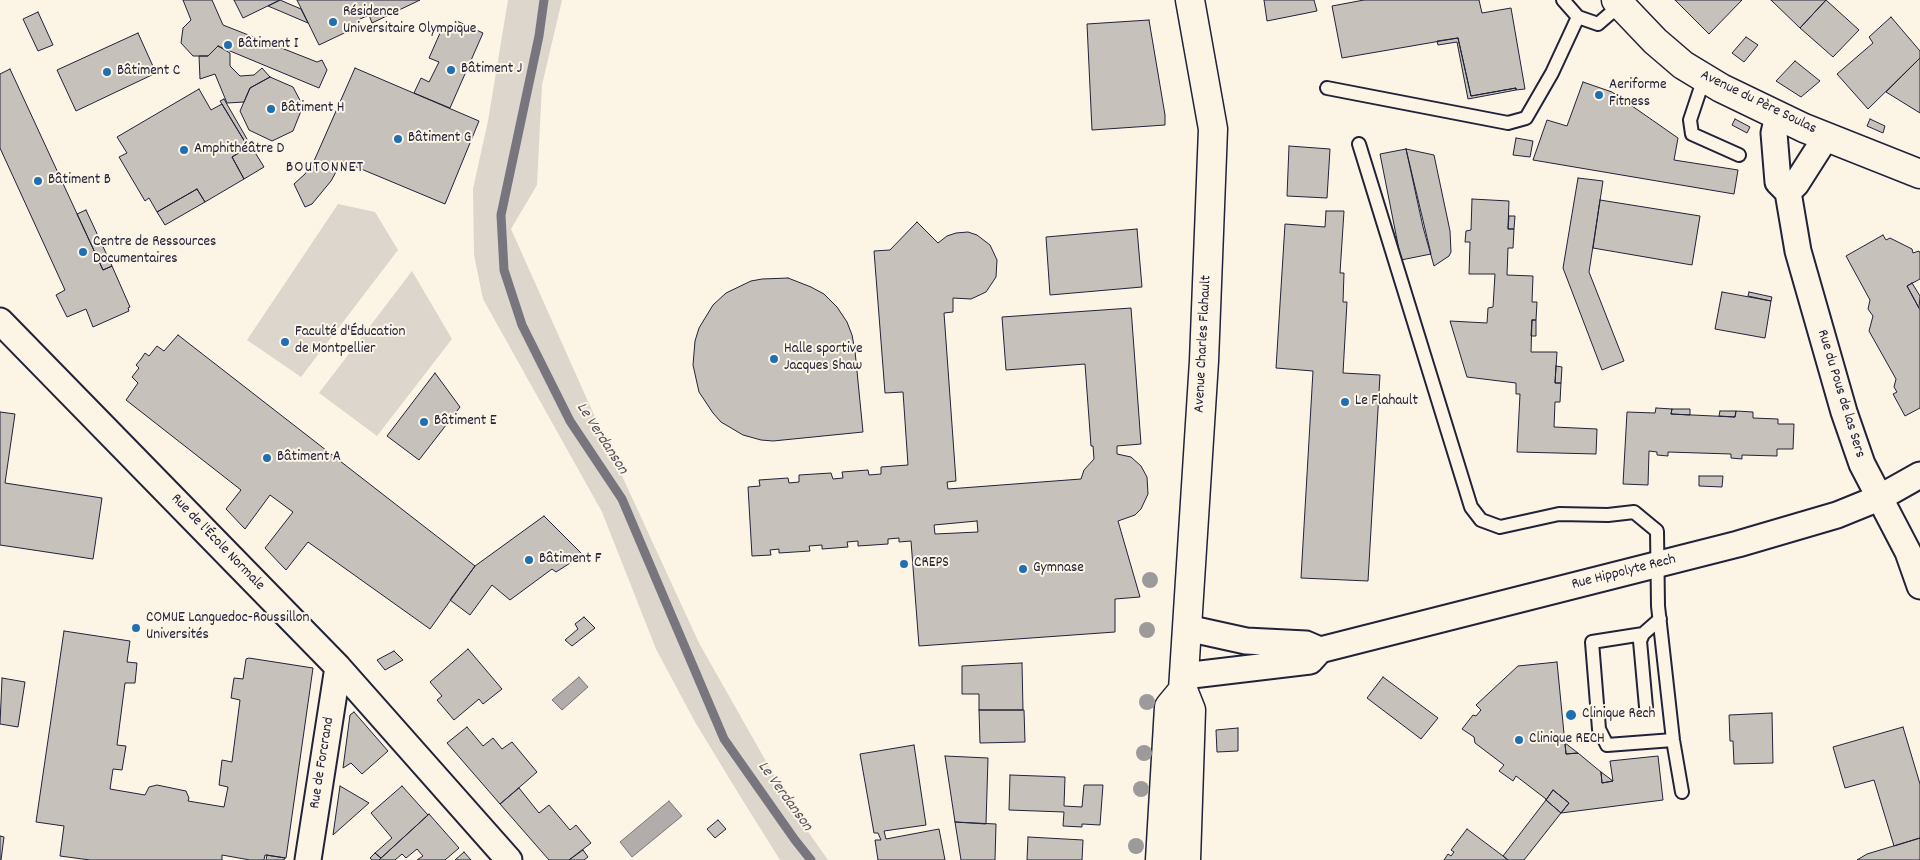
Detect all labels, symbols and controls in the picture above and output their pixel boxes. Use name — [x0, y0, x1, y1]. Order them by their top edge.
place label: Résidence Universitaire Olympique — [343, 4, 476, 39]
marker: Résidence Universitaire Olympique — [327, 16, 339, 28]
place label: Bâtiment I — [238, 36, 298, 54]
marker: Bâtiment I — [222, 39, 234, 51]
place label: Bâtiment J — [461, 61, 522, 79]
place label: Bâtiment C — [117, 63, 180, 81]
marker: Bâtiment J — [445, 64, 457, 76]
marker: Bâtiment C — [101, 66, 113, 78]
street label: Avenue du Père Soulas — [1697, 67, 1819, 139]
place label: Aeriforme Fitness — [1609, 77, 1667, 112]
marker: Aeriforme Fitness — [1593, 89, 1605, 101]
place label: Bâtiment H — [281, 100, 344, 118]
marker: Bâtiment H — [265, 103, 277, 115]
place label: Bâtiment G — [408, 130, 471, 148]
marker: Bâtiment G — [392, 133, 404, 145]
place label: Amphithéâtre D — [194, 141, 284, 159]
marker: Amphithéâtre D — [178, 144, 190, 156]
district label: BOUTONNET — [285, 159, 365, 179]
place label: Bâtiment B — [48, 172, 111, 190]
marker: Bâtiment B — [32, 175, 44, 187]
place label: Centre de Ressources Documentaires — [93, 234, 216, 269]
marker: Centre de Ressources Documentaires — [77, 246, 89, 258]
street label: Avenue Charles Flahault — [1191, 275, 1217, 413]
place label: Faculté d'Éducation de Montpellier — [295, 324, 405, 359]
street label: Rue du Pous de las Sers — [1812, 328, 1868, 460]
marker: Faculté d'Éducation de Montpellier — [279, 336, 291, 348]
place label: Halle sportive Jacques Shaw — [784, 341, 862, 376]
marker: Halle sportive Jacques Shaw — [768, 353, 780, 365]
place label: Le Flahault — [1355, 393, 1418, 411]
marker: Le Flahault — [1339, 396, 1351, 408]
water label: Le Verdanson — [571, 400, 631, 478]
place label: Bâtiment E — [434, 413, 496, 431]
marker: Bâtiment E — [418, 416, 430, 428]
place label: Bâtiment A — [277, 449, 341, 467]
marker: Bâtiment A — [261, 452, 273, 464]
street label: Rue de l'École Normale — [166, 491, 268, 595]
place label: Bâtiment F — [539, 551, 601, 569]
street label: Rue Hippolyte Rech — [1570, 551, 1678, 595]
marker: Bâtiment F — [523, 554, 535, 566]
place label: CREPS — [914, 555, 949, 573]
marker: CREPS — [898, 558, 910, 570]
place label: Gymnase — [1033, 560, 1084, 578]
marker: Gymnase — [1017, 563, 1029, 575]
place label: COMUE Languedoc-Roussillon Universités — [146, 610, 309, 645]
marker: COMUE Languedoc-Roussillon Universités — [130, 622, 142, 634]
place label: Clinique Rech — [1582, 706, 1655, 724]
marker: Clinique Rech — [1564, 708, 1578, 722]
street label: Rue de Forcrand — [307, 716, 339, 810]
place label: Clinique RECH — [1529, 731, 1605, 749]
marker: Clinique RECH — [1513, 734, 1525, 746]
water label: Le Verdanson — [752, 758, 816, 836]

